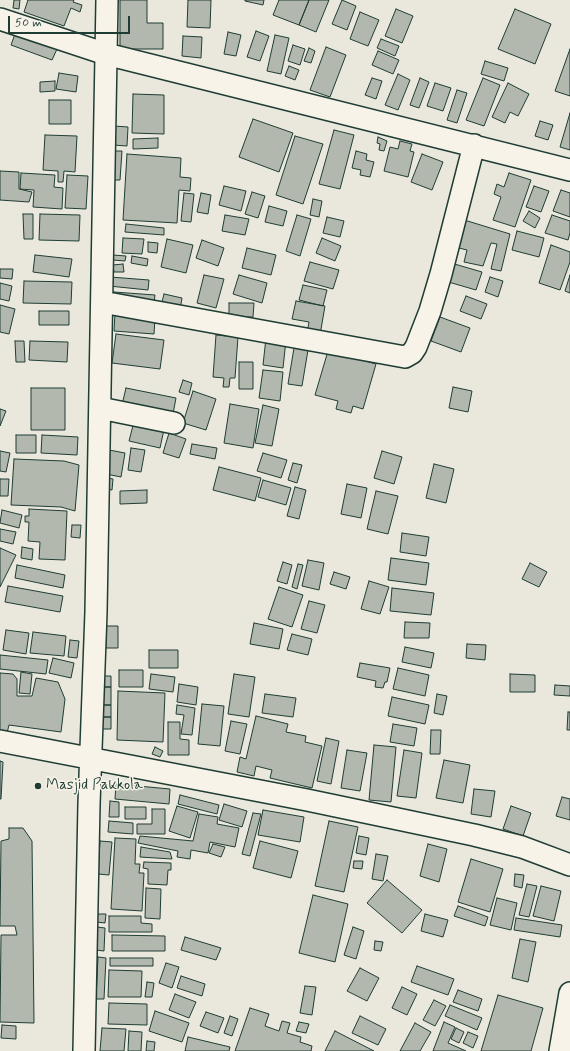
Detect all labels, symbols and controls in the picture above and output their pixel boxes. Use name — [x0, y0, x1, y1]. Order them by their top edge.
scale bar — [10, 8, 132, 34]
text: 50 m — [15, 15, 42, 31]
place label: Masjid Pakkola — [46, 777, 143, 795]
marker: Masjid Pakkola — [33, 781, 43, 791]

